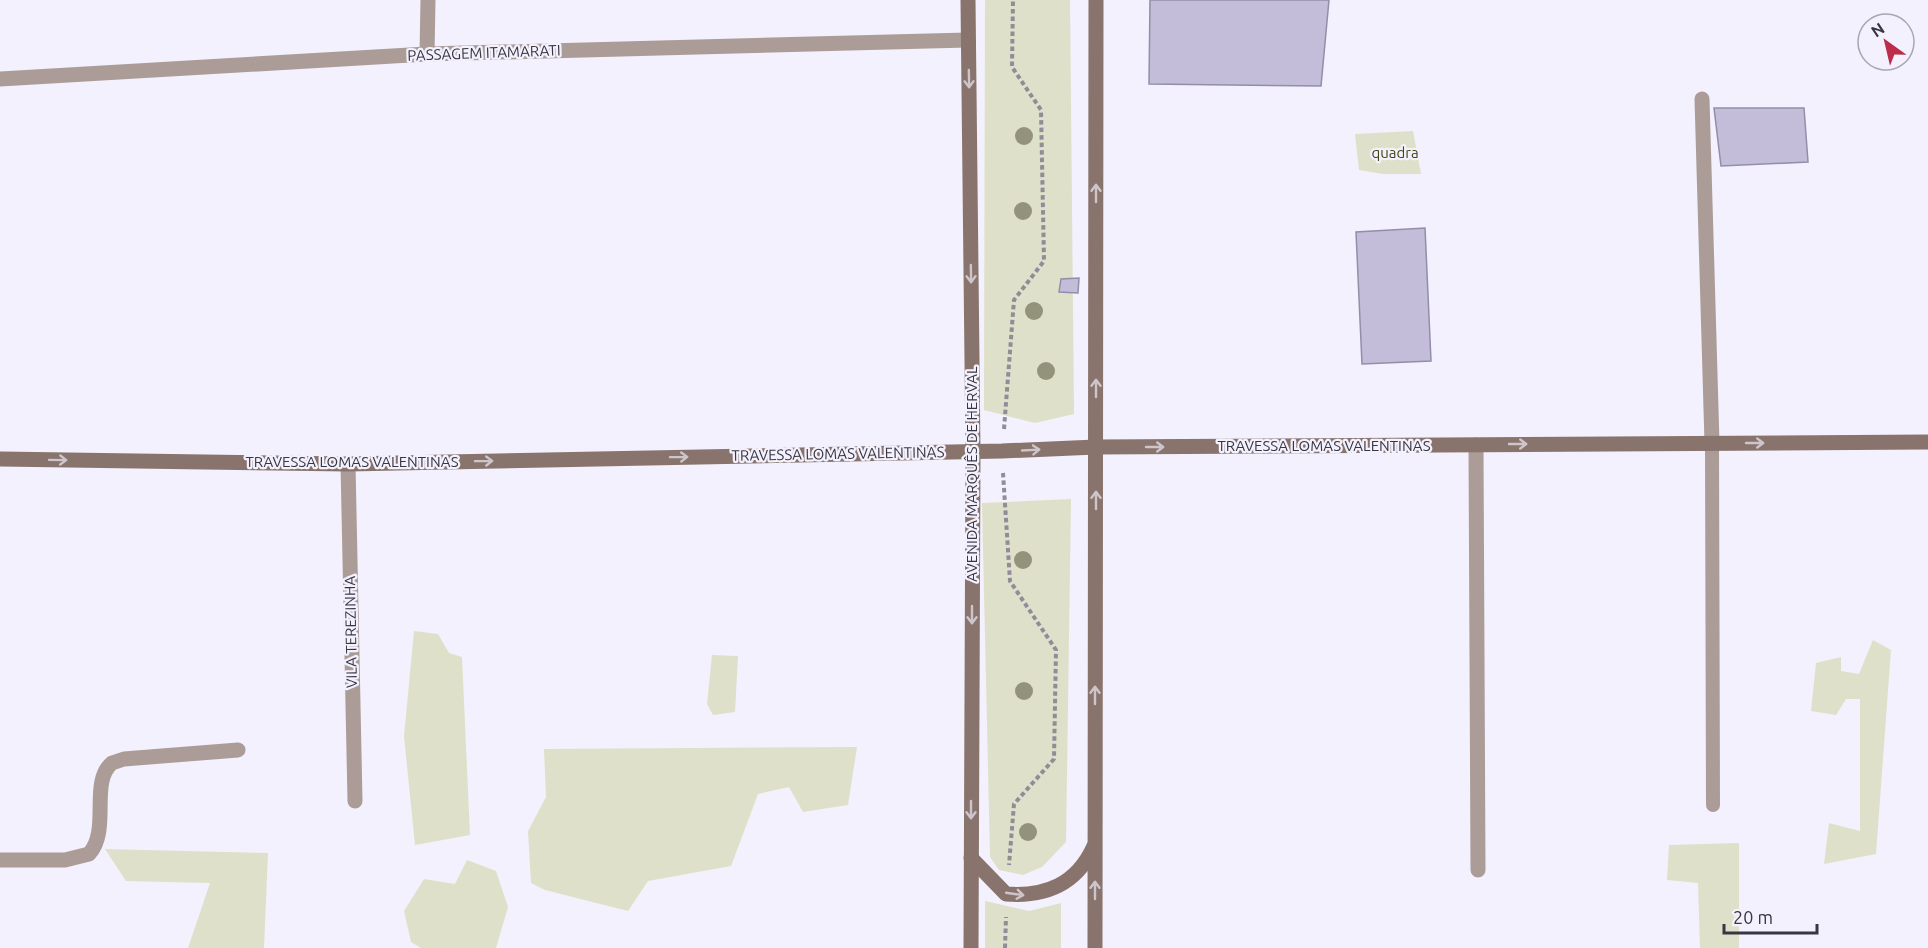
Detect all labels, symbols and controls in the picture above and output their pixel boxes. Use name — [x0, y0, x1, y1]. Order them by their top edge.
north arrow — [1856, 12, 1916, 72]
text: N — [1868, 19, 1888, 40]
street label: PASSAGEM ITAMARATI — [407, 41, 561, 64]
one-way arrow — [963, 69, 974, 89]
park label: quadra — [1371, 144, 1419, 161]
one-way arrow — [1090, 184, 1102, 204]
one-way arrow — [965, 264, 977, 284]
street label: AVENIDA MARQUÊS DE HERVAL — [963, 366, 980, 582]
one-way arrow — [1090, 379, 1102, 399]
street label: TRAVESSA LOMAS VALENTINAS — [1217, 437, 1431, 454]
one-way arrow — [1744, 437, 1764, 449]
one-way arrow — [1507, 438, 1527, 450]
one-way arrow — [1144, 441, 1164, 453]
street label: TRAVESSA LOMAS VALENTINAS — [731, 443, 945, 464]
one-way arrow — [1021, 444, 1041, 455]
one-way arrow — [669, 451, 689, 463]
street label: TRAVESSA LOMAS VALENTINAS — [245, 453, 459, 470]
one-way arrow — [48, 454, 68, 466]
one-way arrow — [474, 455, 494, 467]
one-way arrow — [1090, 490, 1102, 510]
street label: VILA TEREZINHA — [341, 575, 360, 688]
one-way arrow — [966, 604, 978, 624]
one-way arrow — [1090, 685, 1101, 705]
one-way arrow — [965, 799, 977, 819]
one-way arrow — [1089, 880, 1101, 900]
one-way arrow — [1005, 889, 1024, 900]
scale bar — [1724, 897, 1817, 935]
text: 20 m — [1733, 907, 1773, 927]

